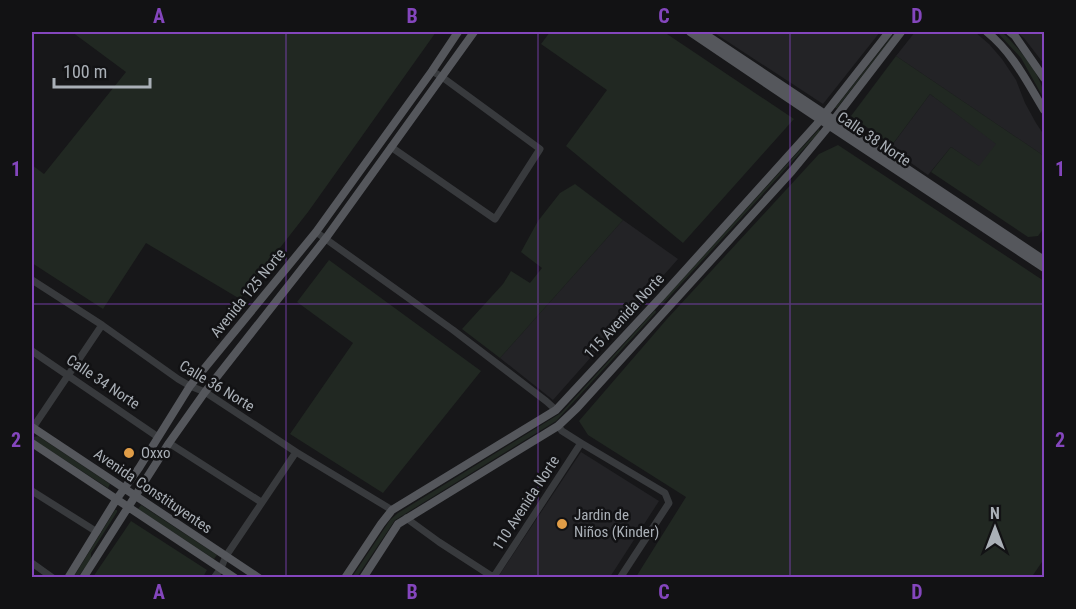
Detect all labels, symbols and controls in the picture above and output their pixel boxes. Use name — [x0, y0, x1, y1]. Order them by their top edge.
text: A — [153, 4, 165, 28]
text: B — [406, 4, 418, 28]
text: C — [658, 4, 670, 28]
text: D — [911, 4, 923, 28]
scale bar — [54, 51, 150, 89]
text: 100 m — [63, 61, 107, 82]
street label: Calle 38 Norte — [834, 108, 914, 170]
text: 1 — [11, 157, 21, 181]
text: 1 — [1055, 157, 1065, 181]
street label: Avenida 125 Norte — [207, 245, 289, 341]
street label: 115 Avenida Norte — [580, 270, 668, 362]
street label: Calle 34 Norte — [63, 351, 143, 413]
street label: Calle 36 Norte — [176, 357, 258, 415]
text: 2 — [11, 428, 21, 452]
text: 2 — [1055, 428, 1065, 452]
place label: Oxxo — [141, 444, 171, 462]
street label: Avenida Constituyentes — [90, 445, 216, 537]
marker: Oxxo — [122, 446, 136, 460]
street label: 110 Avenida Norte — [489, 452, 563, 554]
north arrow — [965, 498, 1025, 558]
text: N — [990, 504, 1000, 523]
place label: Jardin de Niños (Kinder) — [574, 506, 659, 541]
marker: Jardin de Niños (Kinder) — [555, 517, 569, 531]
text: A — [153, 580, 165, 604]
text: B — [406, 580, 418, 604]
text: C — [658, 580, 670, 604]
text: D — [911, 580, 923, 604]

